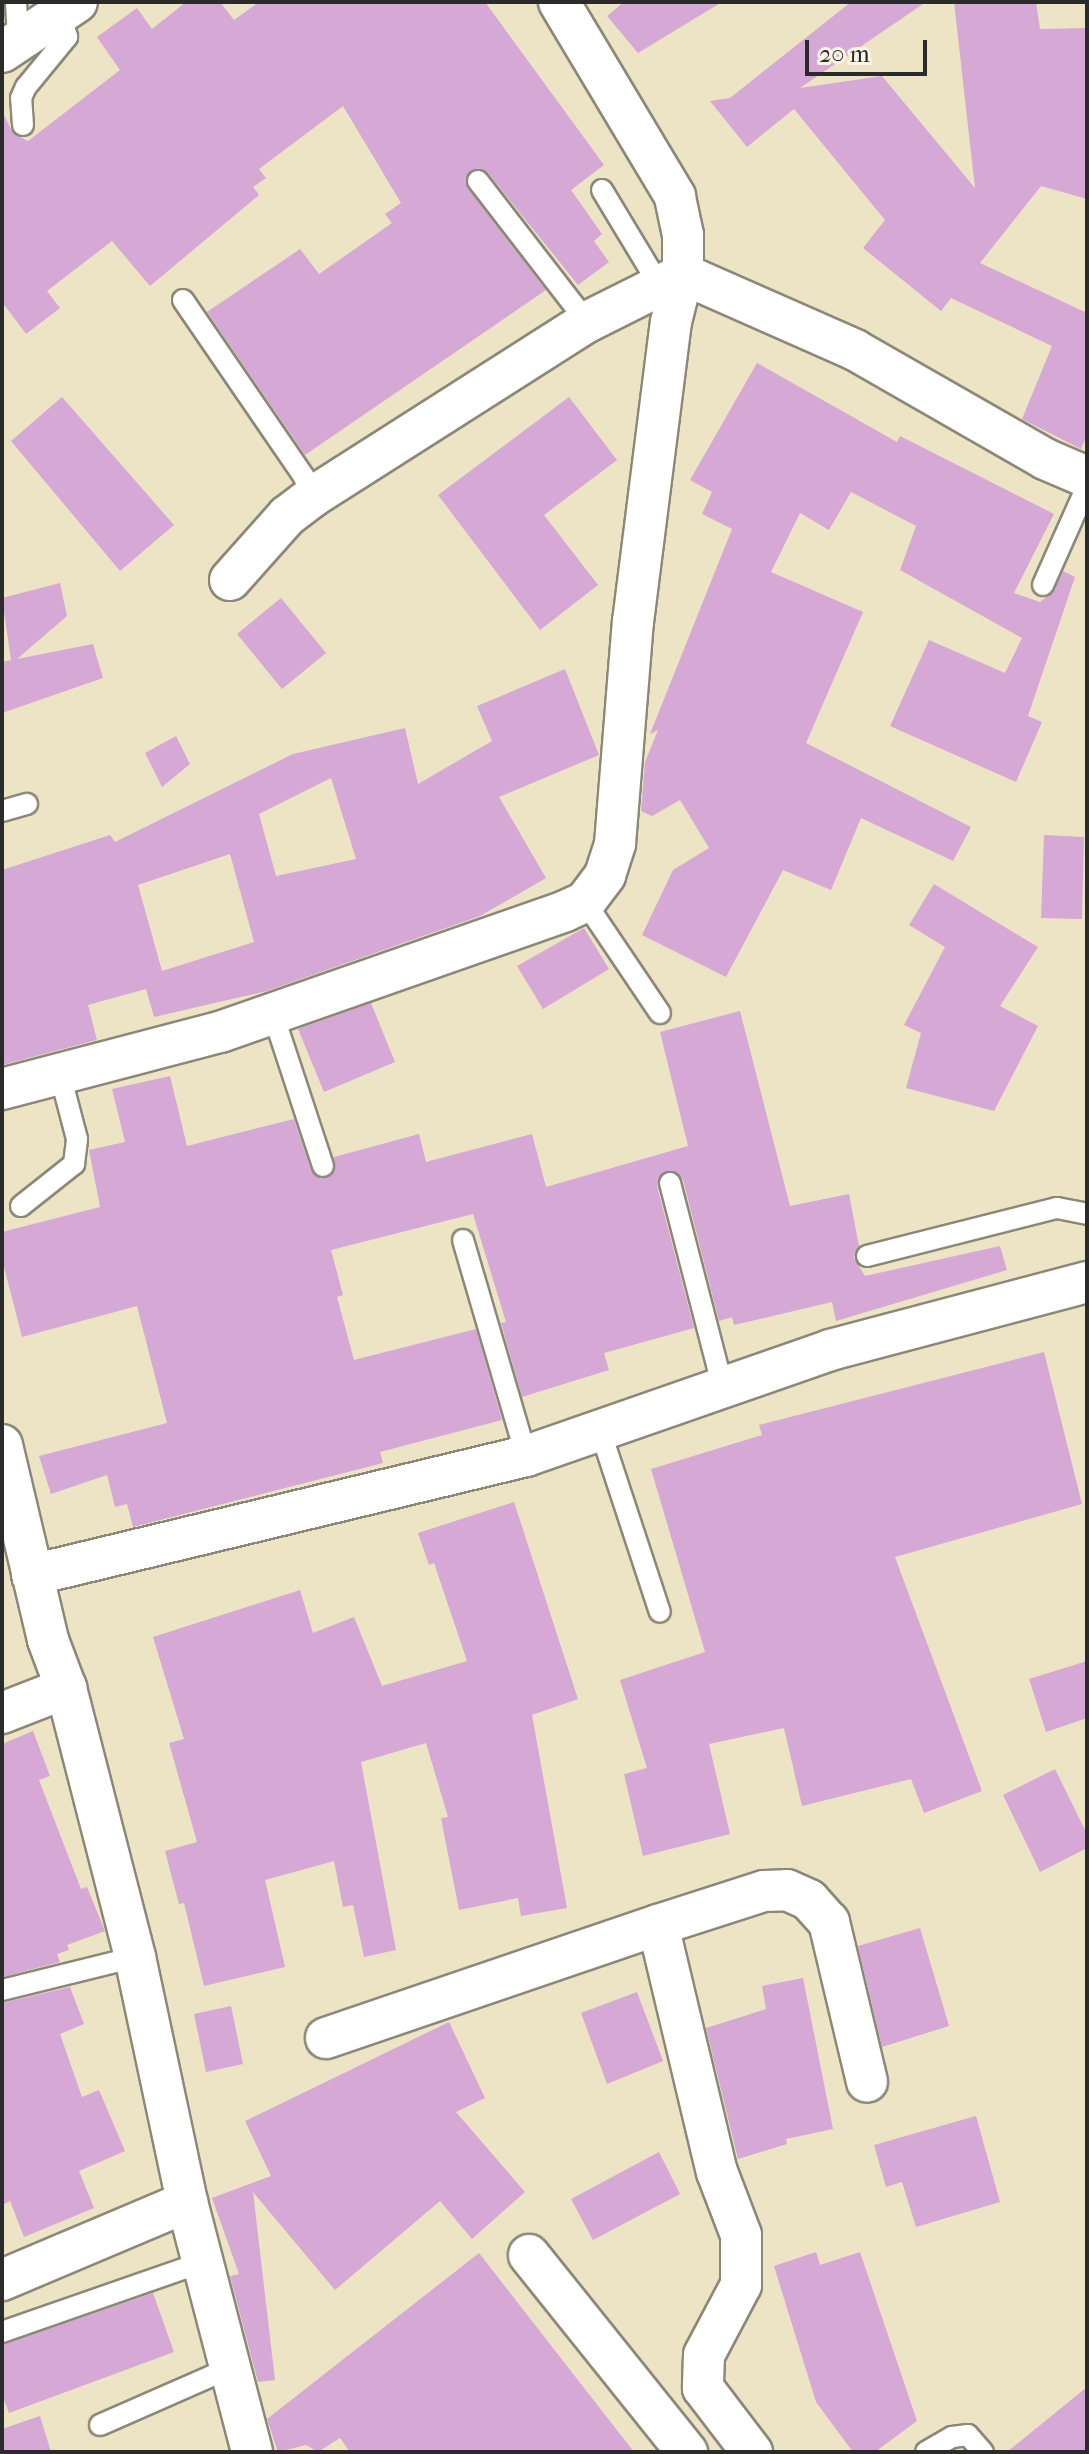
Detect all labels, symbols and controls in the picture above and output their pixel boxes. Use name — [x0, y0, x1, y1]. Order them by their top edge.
scale bar — [809, 24, 931, 74]
text: 20 m — [819, 40, 870, 68]

